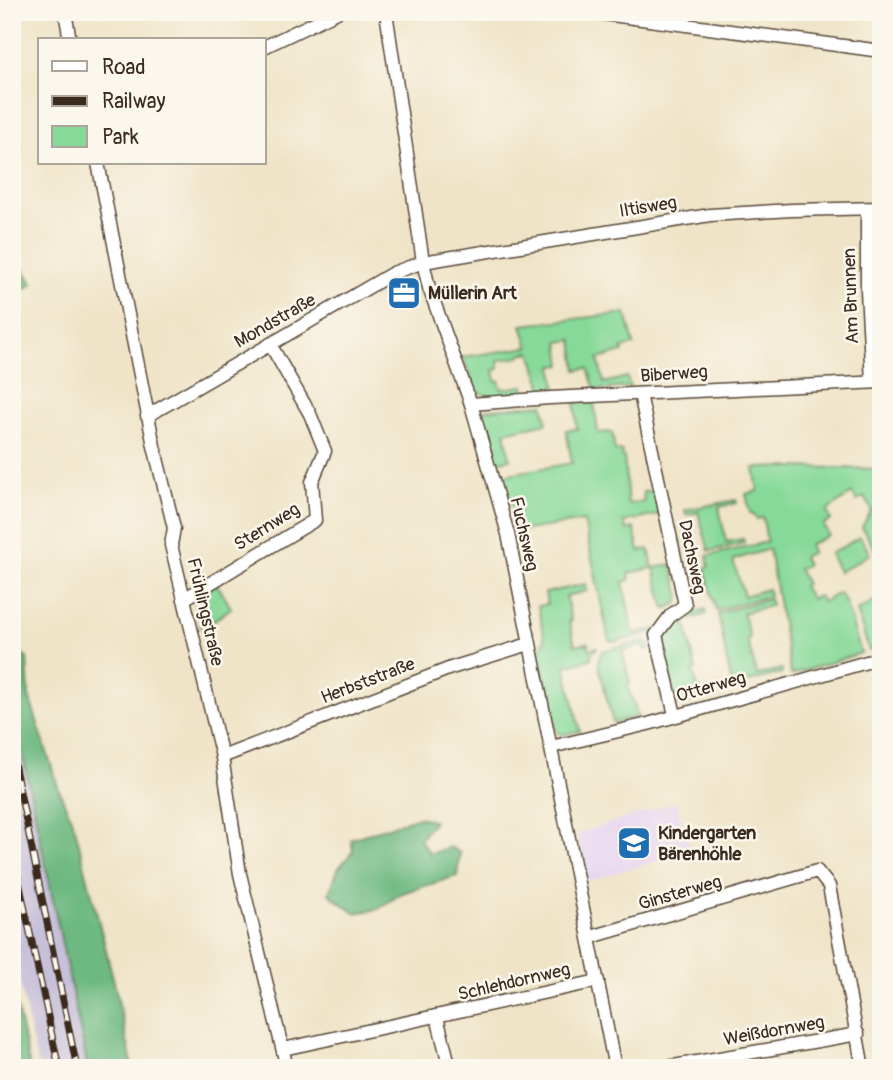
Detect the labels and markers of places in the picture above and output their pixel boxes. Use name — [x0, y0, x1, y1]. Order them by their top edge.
office icon: Müllerin Art — [385, 274, 423, 312]
place label: Müllerin Art — [428, 282, 517, 305]
place label: Kindergarten Bärenhöhle — [658, 822, 756, 866]
school or university icon: Kindergarten Bärenhöhle — [615, 824, 653, 862]

